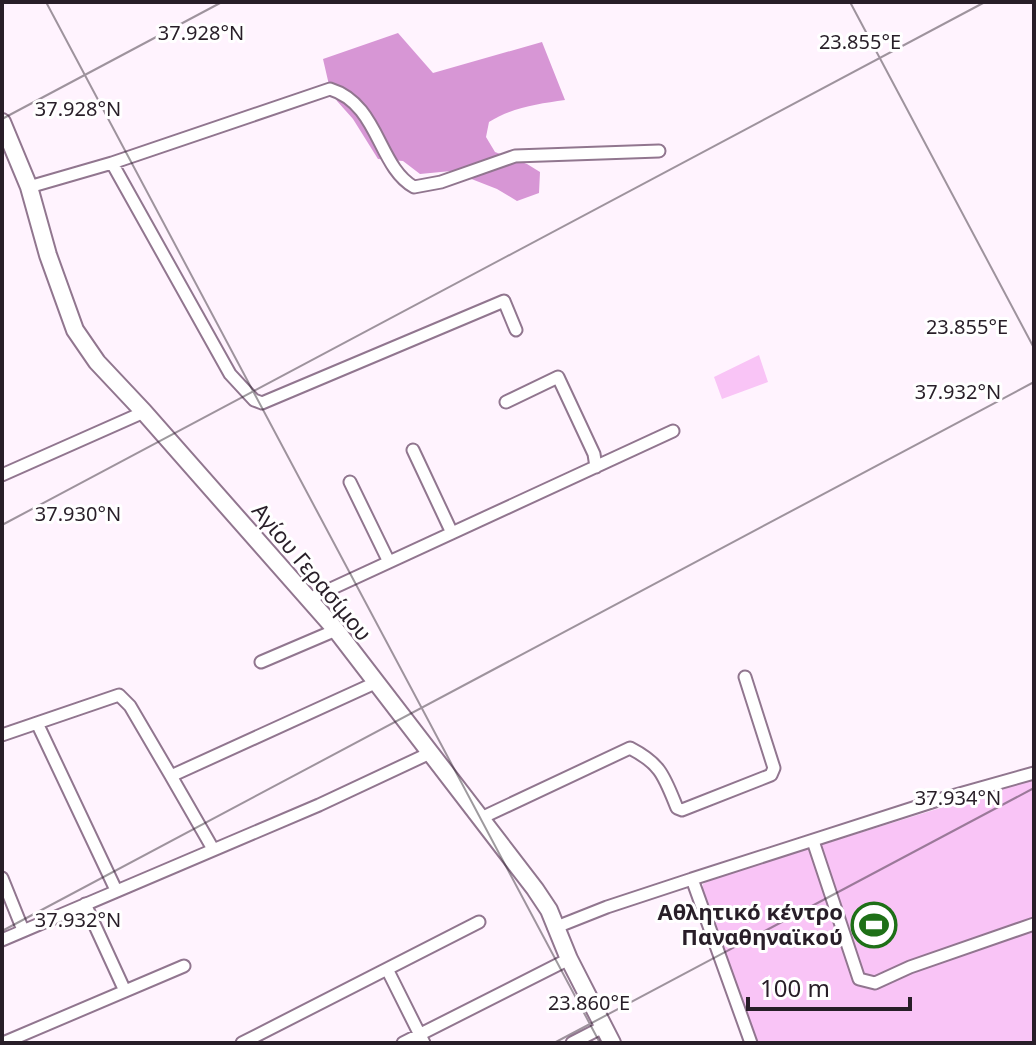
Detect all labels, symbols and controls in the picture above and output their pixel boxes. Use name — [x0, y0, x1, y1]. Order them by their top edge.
text: 37.928°N — [158, 19, 244, 46]
text: 23.855°E — [819, 28, 901, 55]
text: 37.928°N — [35, 95, 121, 122]
text: 23.855°E — [926, 313, 1008, 340]
text: 37.932°N — [915, 378, 1001, 405]
street label: Αγίου Γερασίμου — [246, 496, 379, 647]
text: 37.930°N — [35, 500, 121, 527]
text: 37.934°N — [915, 784, 1001, 811]
place label: Αθλητικό κέντρο Παναθηναϊκού — [658, 896, 843, 951]
sports icon: Αθλητικό κέντρο Παναθηναϊκού — [850, 901, 898, 949]
text: 37.932°N — [35, 906, 121, 933]
scale bar — [748, 961, 910, 1011]
text: 100 m — [760, 971, 830, 1004]
text: 23.860°E — [548, 989, 630, 1016]

